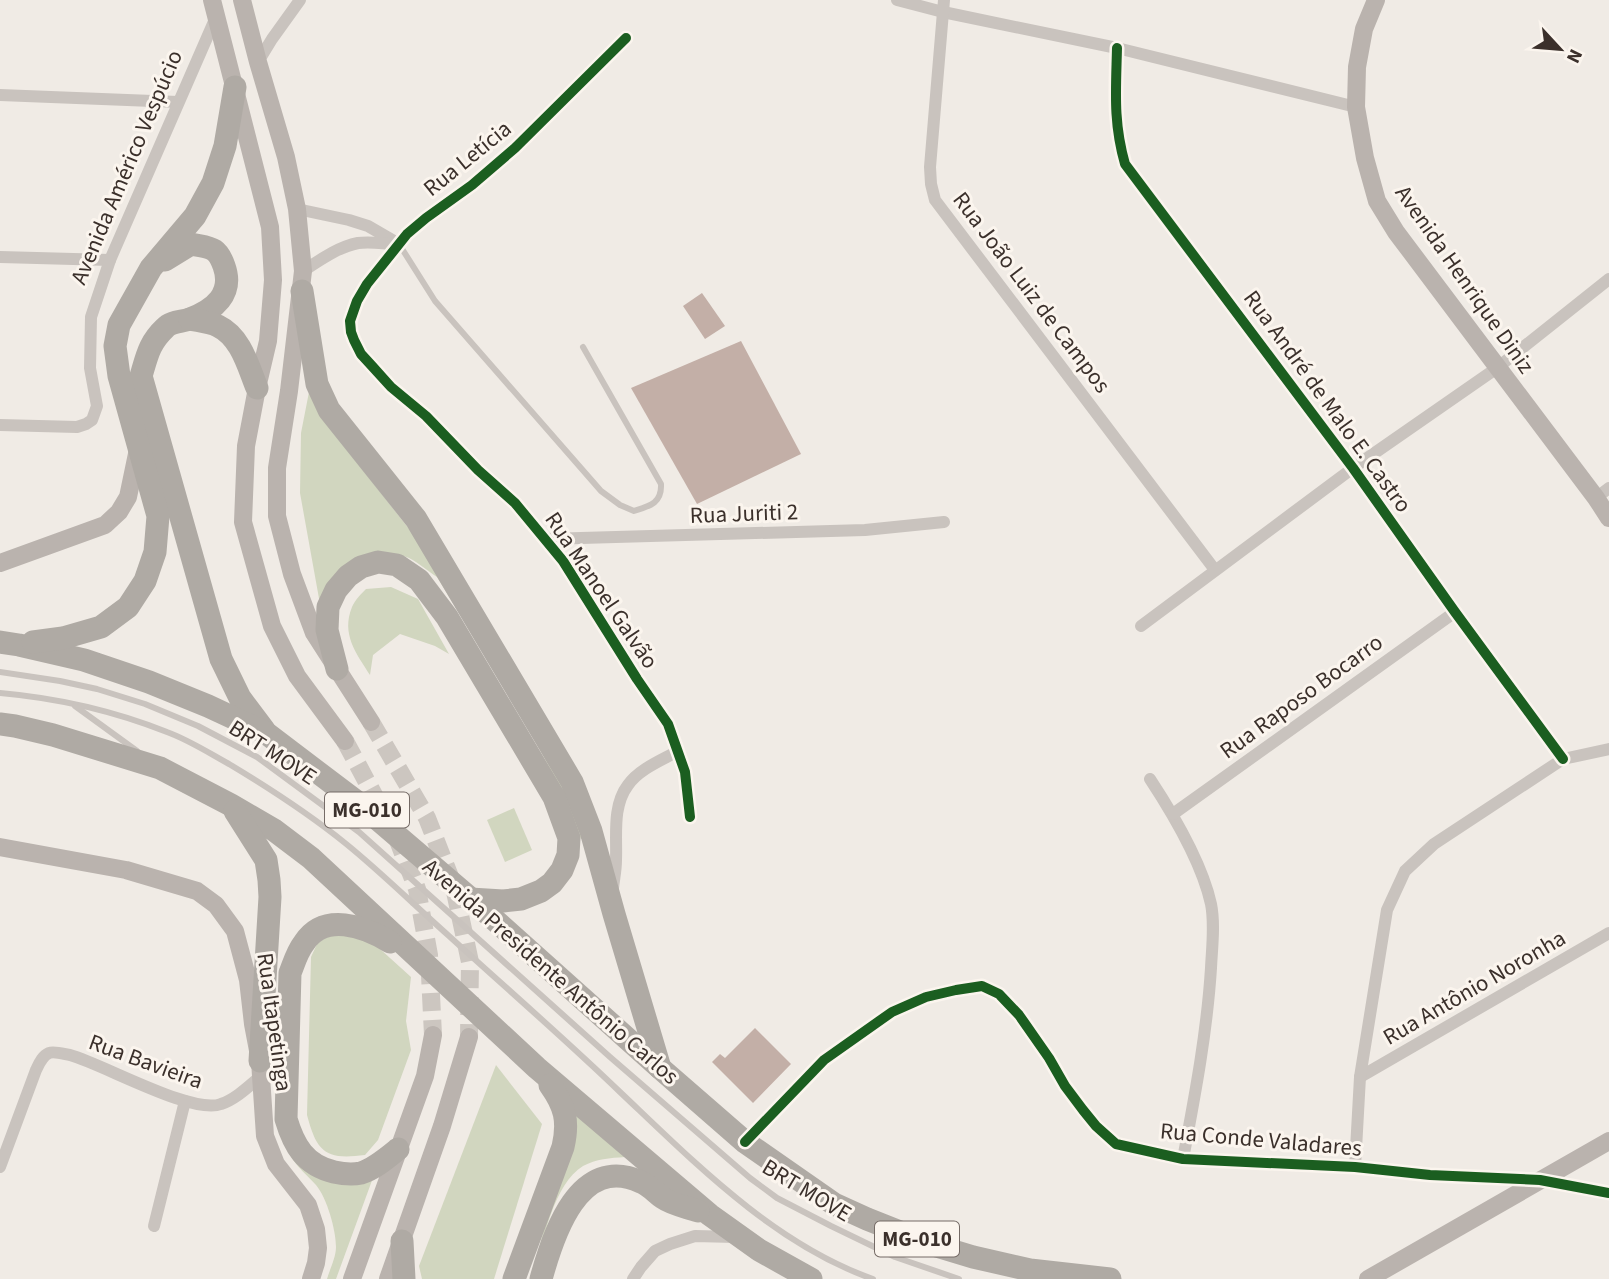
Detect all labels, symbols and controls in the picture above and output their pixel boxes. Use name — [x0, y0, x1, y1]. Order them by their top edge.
north arrow — [1525, 14, 1595, 84]
text: N — [1559, 44, 1589, 67]
street label: Avenida Américo Vespúcio — [62, 45, 191, 289]
street label: Rua Letícia — [416, 113, 519, 204]
street label: Avenida Henrique Diniz — [1387, 178, 1542, 380]
street label: Rua João Luiz de Campos — [945, 185, 1118, 400]
street label: Rua André de Malo E. Castro — [1236, 283, 1420, 519]
street label: Rua Juriti 2 — [689, 495, 799, 532]
street label: Rua Manoel Galvão — [537, 505, 666, 675]
street label: Rua Raposo Bocarro — [1213, 626, 1390, 767]
street label: BRT MOVE — [222, 712, 323, 793]
road number: MG-010 — [325, 792, 409, 828]
street label: Avenida Presidente Antônio Carlos — [415, 851, 686, 1092]
street label: Rua Antônio Noronha — [1377, 922, 1572, 1053]
street label: Rua Itapetinga — [248, 951, 301, 1093]
street label: Rua Bavieira — [84, 1026, 208, 1097]
street label: Rua Conde Valadares — [1159, 1114, 1363, 1165]
street label: BRT MOVE — [756, 1151, 858, 1230]
road number: MG-010 — [875, 1222, 959, 1256]

